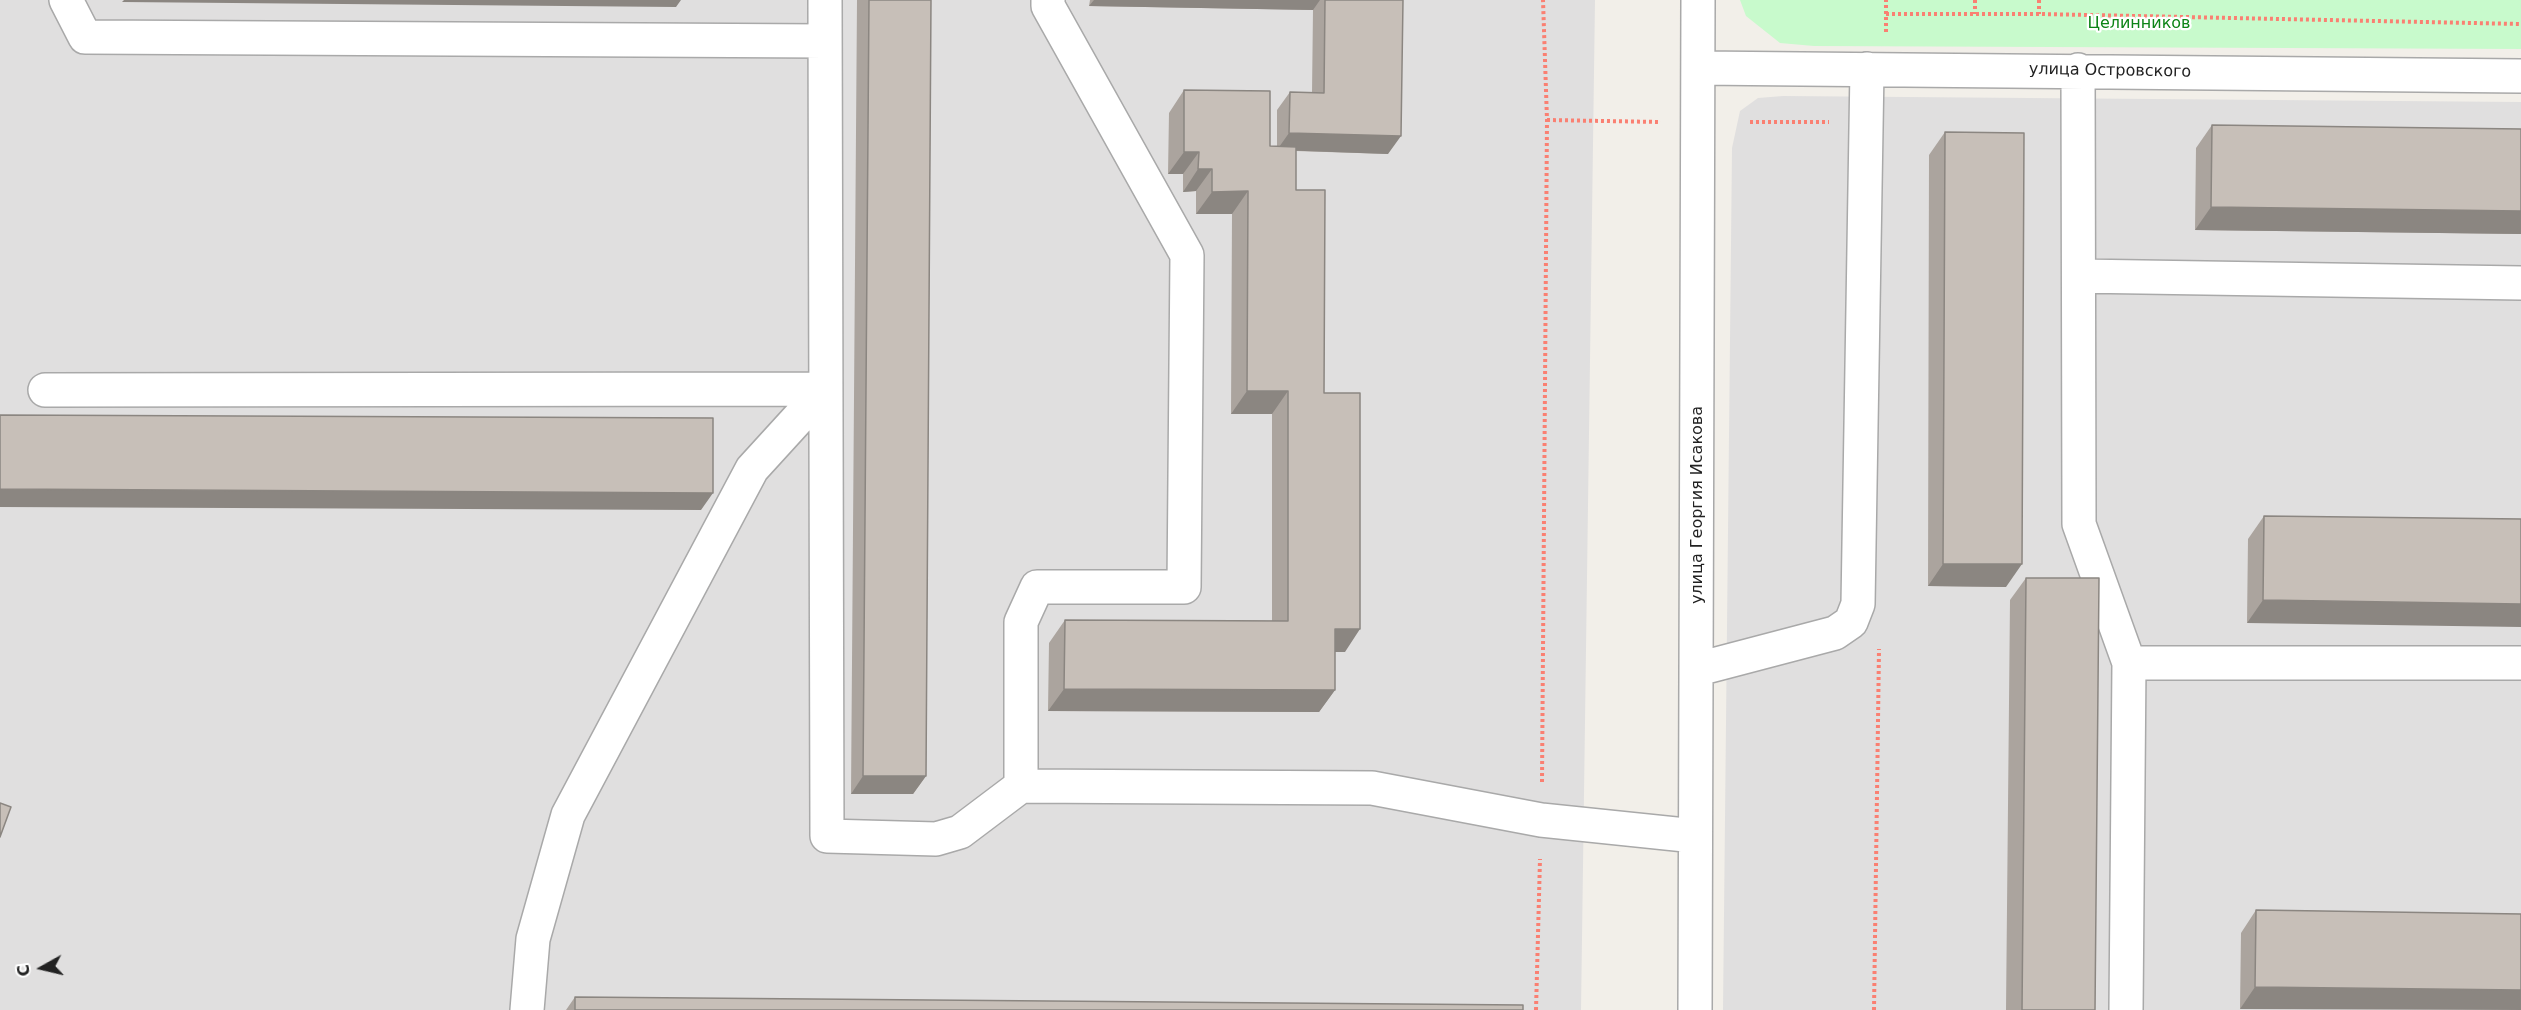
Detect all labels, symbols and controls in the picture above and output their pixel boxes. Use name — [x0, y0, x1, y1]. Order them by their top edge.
park label: Целинников — [2087, 14, 2191, 34]
street label: улица Островского — [2029, 60, 2191, 82]
street label: улица Георгия Исакова — [1688, 406, 1708, 604]
north arrow — [12, 938, 72, 998]
text: С — [13, 963, 34, 978]

